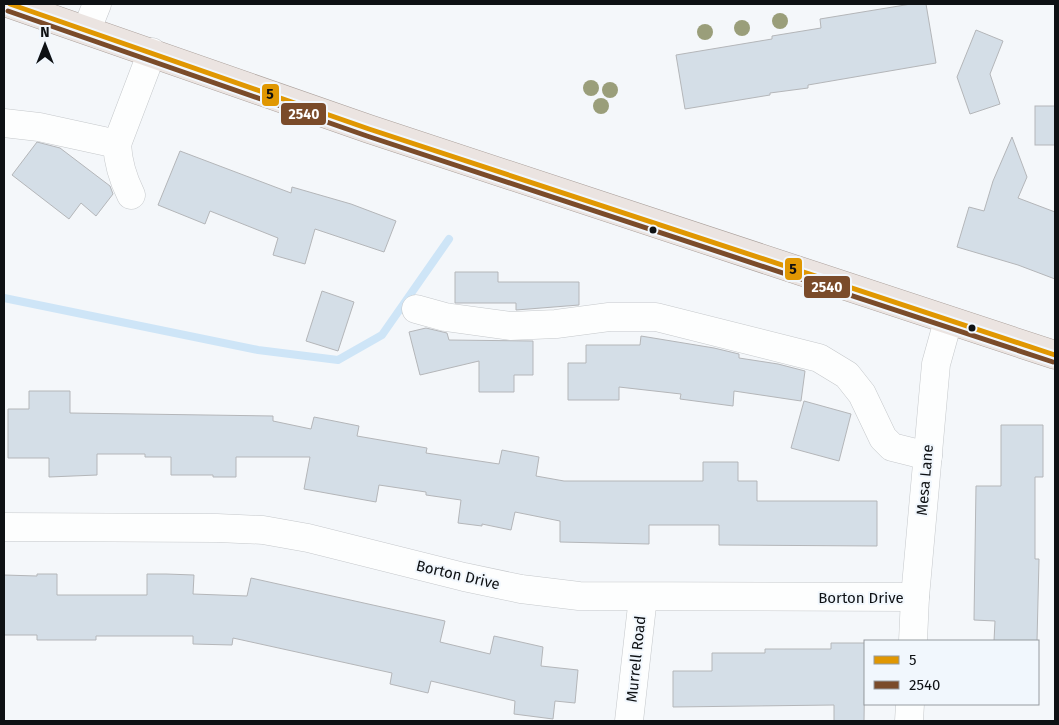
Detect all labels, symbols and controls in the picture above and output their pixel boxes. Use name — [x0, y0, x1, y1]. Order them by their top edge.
north arrow — [20, 20, 70, 70]
text: N — [40, 24, 50, 41]
line badge: 5 — [261, 83, 280, 107]
text: 5 — [266, 86, 274, 103]
line badge: 2540 — [280, 102, 327, 126]
text: 2540 — [289, 106, 319, 123]
unlabelled marker — [648, 225, 658, 235]
line badge: 5 — [784, 257, 803, 281]
text: 5 — [789, 261, 797, 278]
line badge: 2540 — [803, 275, 851, 299]
text: 2540 — [812, 279, 842, 296]
unlabelled marker — [967, 323, 977, 333]
street label: Mesa Lane — [913, 444, 937, 516]
street label: Borton Drive — [414, 557, 502, 593]
street label: Borton Drive — [818, 589, 904, 607]
street label: Murrell Road — [622, 615, 650, 703]
legend — [864, 640, 1039, 705]
text: 5 — [909, 651, 917, 669]
text: 2540 — [909, 676, 940, 694]

